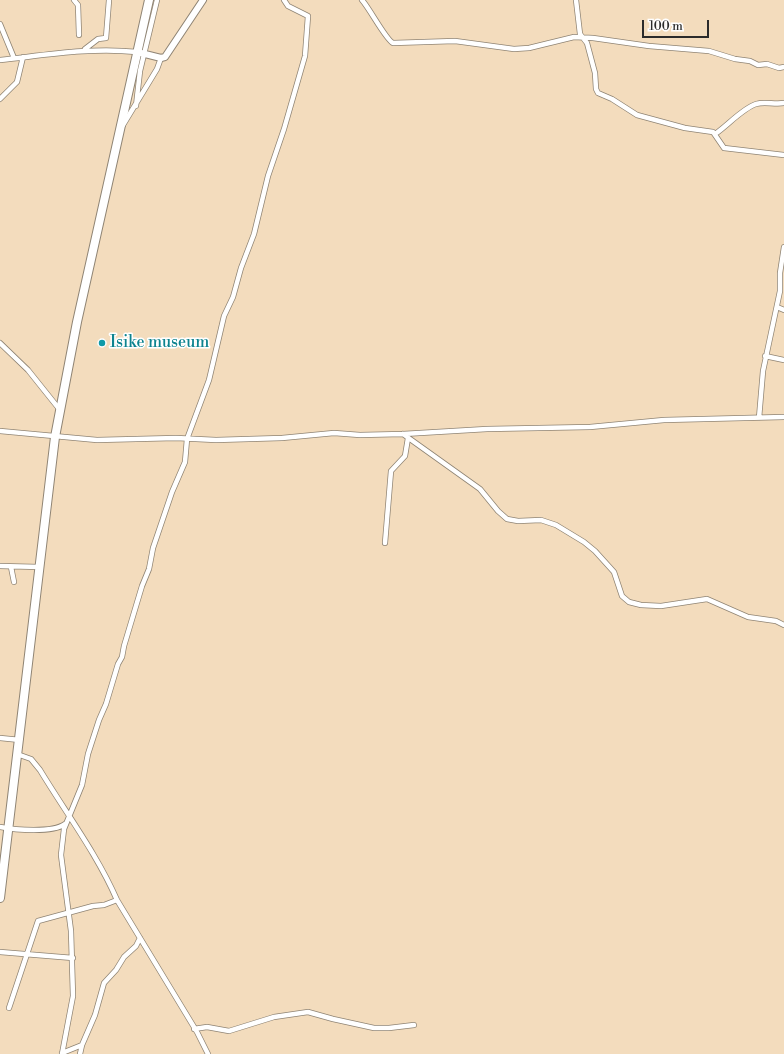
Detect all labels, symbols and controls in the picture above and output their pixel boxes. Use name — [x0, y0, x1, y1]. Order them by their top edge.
scale bar — [644, 12, 711, 38]
text: 100 m — [649, 19, 683, 34]
place label: Isike museum — [110, 333, 209, 353]
marker: Isike museum — [97, 338, 107, 348]

